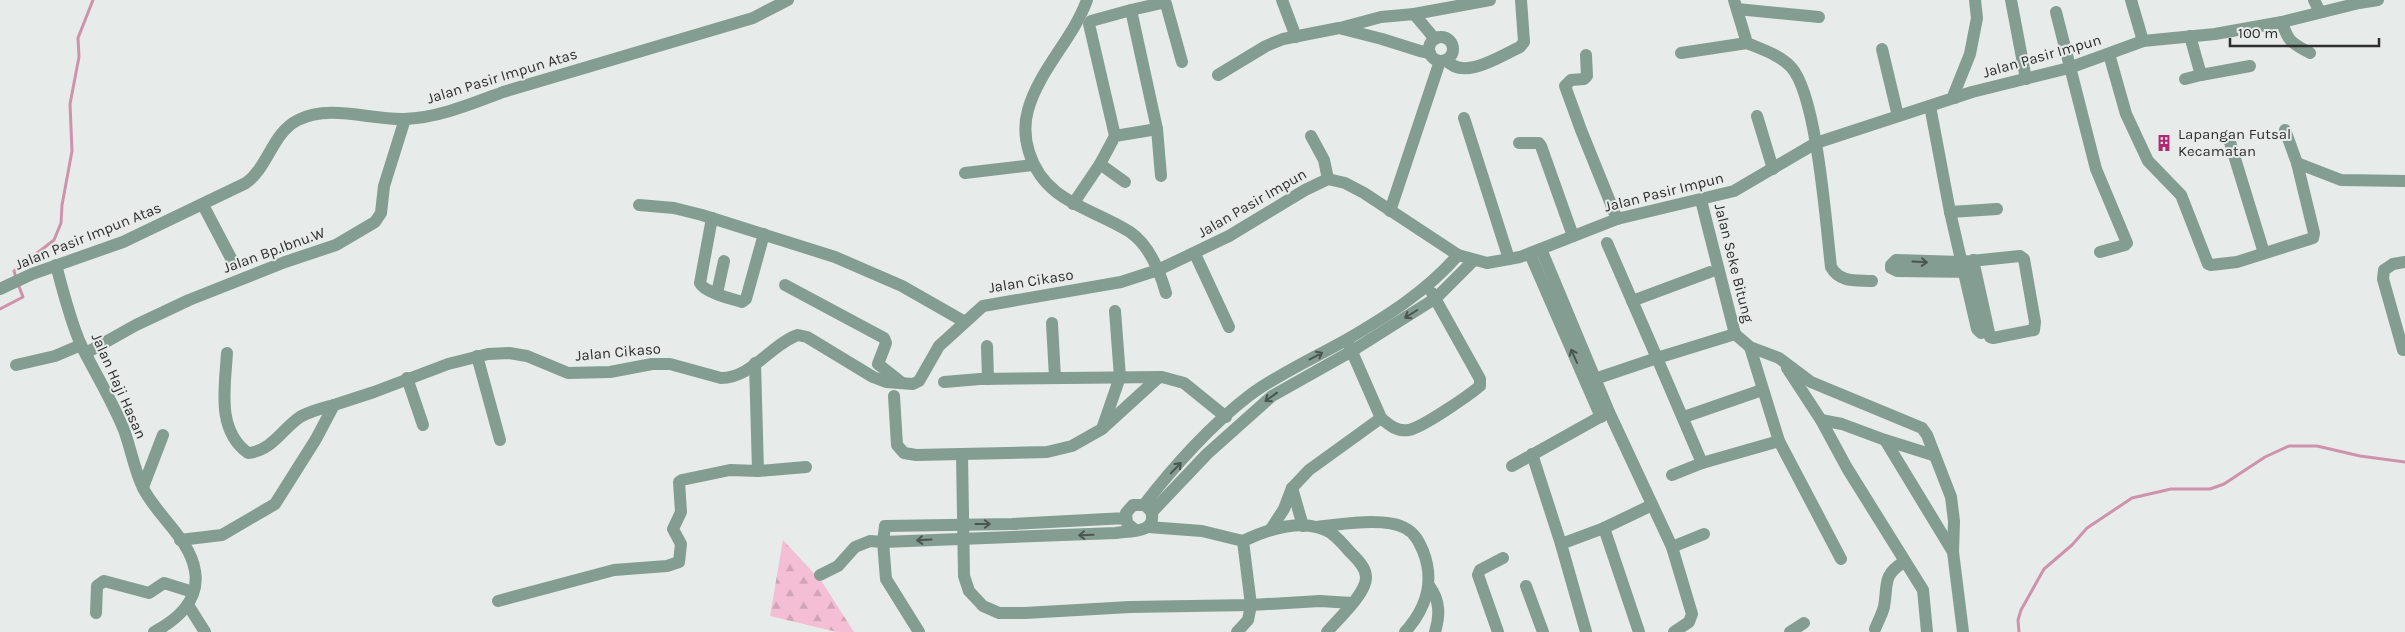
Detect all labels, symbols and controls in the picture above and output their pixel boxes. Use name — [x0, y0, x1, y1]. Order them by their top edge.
scale bar — [2230, 15, 2379, 47]
text: 100 m — [2238, 24, 2278, 42]
street label: Jalan Pasir Impun — [1981, 30, 2103, 82]
street label: Jalan Pasir Impun Atas — [425, 45, 579, 107]
place label: Lapangan Futsal Kecamatan — [2178, 125, 2291, 160]
building icon: Lapangan Futsal Kecamatan — [2154, 133, 2174, 153]
street label: Jalan Pasir Impun — [1194, 165, 1310, 241]
street label: Jalan Pasir Impun — [1602, 168, 1726, 216]
street label: Jalan Pasir Impun Atas — [12, 198, 164, 274]
street label: Jalan Seke Bitung — [1711, 202, 1758, 325]
street label: Jalan Bp.Ibnu.W — [220, 223, 328, 277]
one-way arrow — [1912, 257, 1928, 266]
street label: Jalan Cikaso — [987, 265, 1075, 297]
one-way arrow — [1404, 309, 1418, 319]
street label: Jalan Haji Hasan — [88, 330, 150, 442]
street label: Jalan Cikaso — [574, 339, 662, 365]
one-way arrow — [1569, 349, 1579, 364]
one-way arrow — [1308, 351, 1323, 361]
one-way arrow — [1264, 392, 1278, 402]
one-way arrow — [1170, 461, 1182, 474]
one-way arrow — [974, 519, 990, 529]
one-way arrow — [1078, 530, 1094, 539]
one-way arrow — [916, 535, 932, 545]

